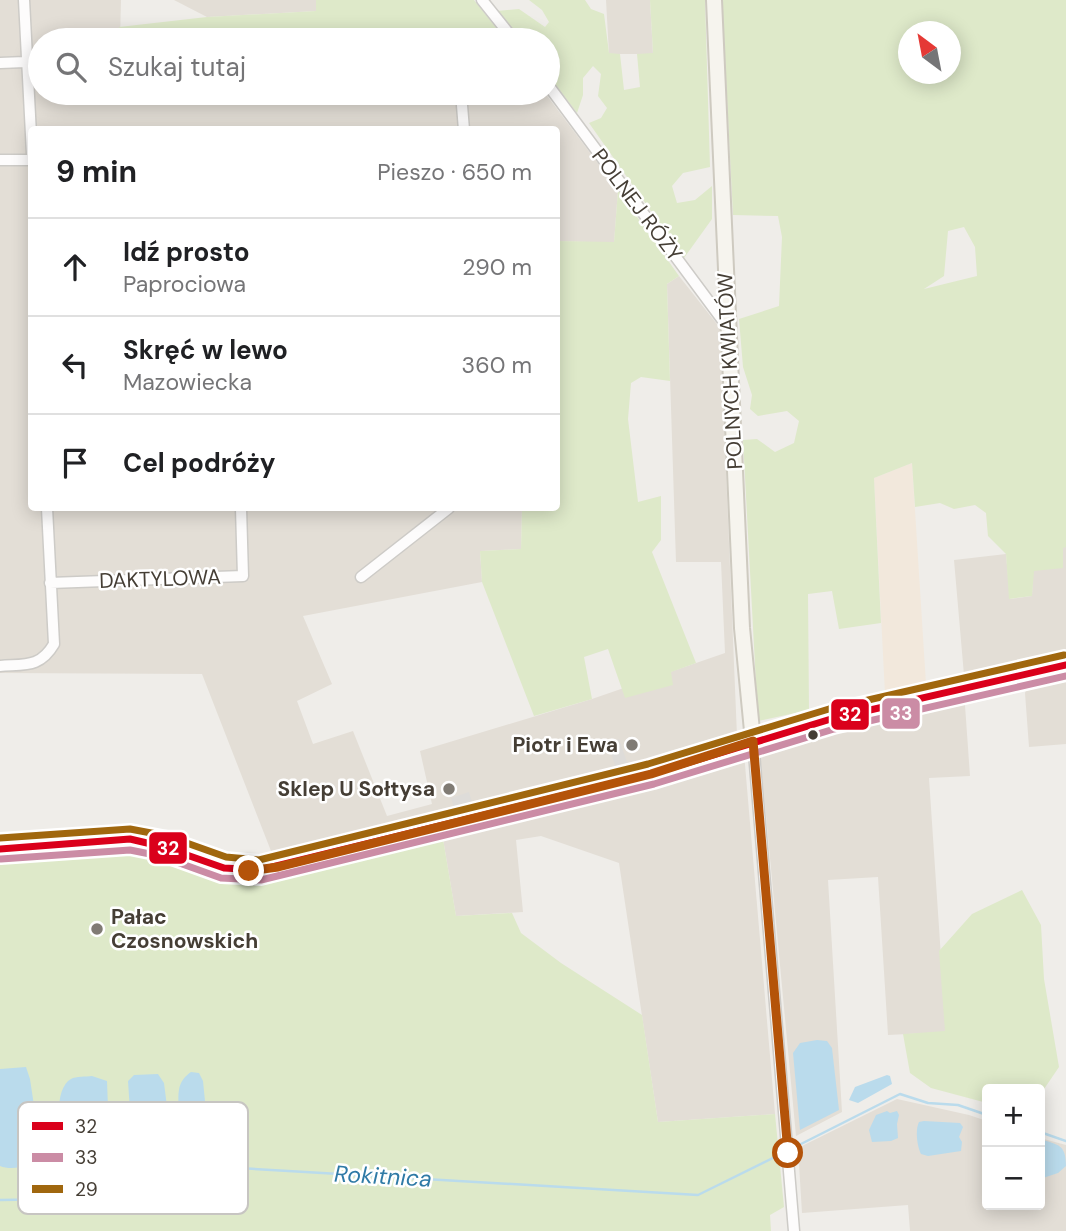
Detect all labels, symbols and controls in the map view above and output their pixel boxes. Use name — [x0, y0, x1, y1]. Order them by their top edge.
north arrow — [898, 21, 961, 84]
search box — [28, 28, 560, 105]
icon: search — [52, 48, 90, 86]
text: Szukaj tutaj — [108, 50, 246, 84]
street label: POLNEJ RÓŻY — [585, 143, 689, 267]
text: 9 min — [56, 152, 137, 191]
text: Pieszo · 650 m — [377, 157, 532, 187]
text: Idź prosto — [123, 235, 250, 269]
icon: ahead — [56, 248, 94, 286]
text: 290 m — [462, 252, 532, 282]
text: Paprociowa — [123, 269, 246, 299]
street label: POLNYCH KWIATÓW — [711, 272, 749, 470]
text: Skręć w lewo — [123, 333, 288, 367]
icon: left — [56, 346, 94, 384]
text: 360 m — [462, 350, 532, 380]
text: Mazowiecka — [123, 367, 252, 397]
icon: arrive — [56, 444, 94, 482]
text: Cel podróży — [123, 446, 276, 480]
street label: DAKTYLOWA — [99, 563, 221, 595]
line badge: 33 — [881, 697, 921, 730]
line badge: 32 — [830, 698, 870, 731]
text: 33 — [890, 701, 912, 726]
text: 32 — [839, 702, 861, 727]
unlabelled marker — [806, 728, 820, 742]
place label: Piotr i Ewa — [512, 731, 618, 759]
marker: Piotr i Ewa — [624, 737, 640, 753]
place label: Sklep U Sołtysa — [277, 775, 435, 803]
marker: Sklep U Sołtysa — [441, 781, 457, 797]
line badge: 32 — [148, 831, 188, 865]
text: 32 — [157, 836, 179, 861]
route end — [233, 855, 264, 886]
place label: Pałac Czosnowskich — [111, 903, 258, 955]
marker: Pałac Czosnowskich — [89, 921, 105, 937]
map controls — [982, 1084, 1045, 1210]
button: + — [982, 1084, 1045, 1147]
legend — [18, 1102, 248, 1214]
text: 32 — [75, 1114, 97, 1139]
route start — [772, 1137, 803, 1168]
text: 33 — [75, 1145, 97, 1170]
button: − — [982, 1147, 1045, 1210]
water label: Rokitnica — [333, 1158, 433, 1194]
text: 29 — [75, 1177, 98, 1202]

